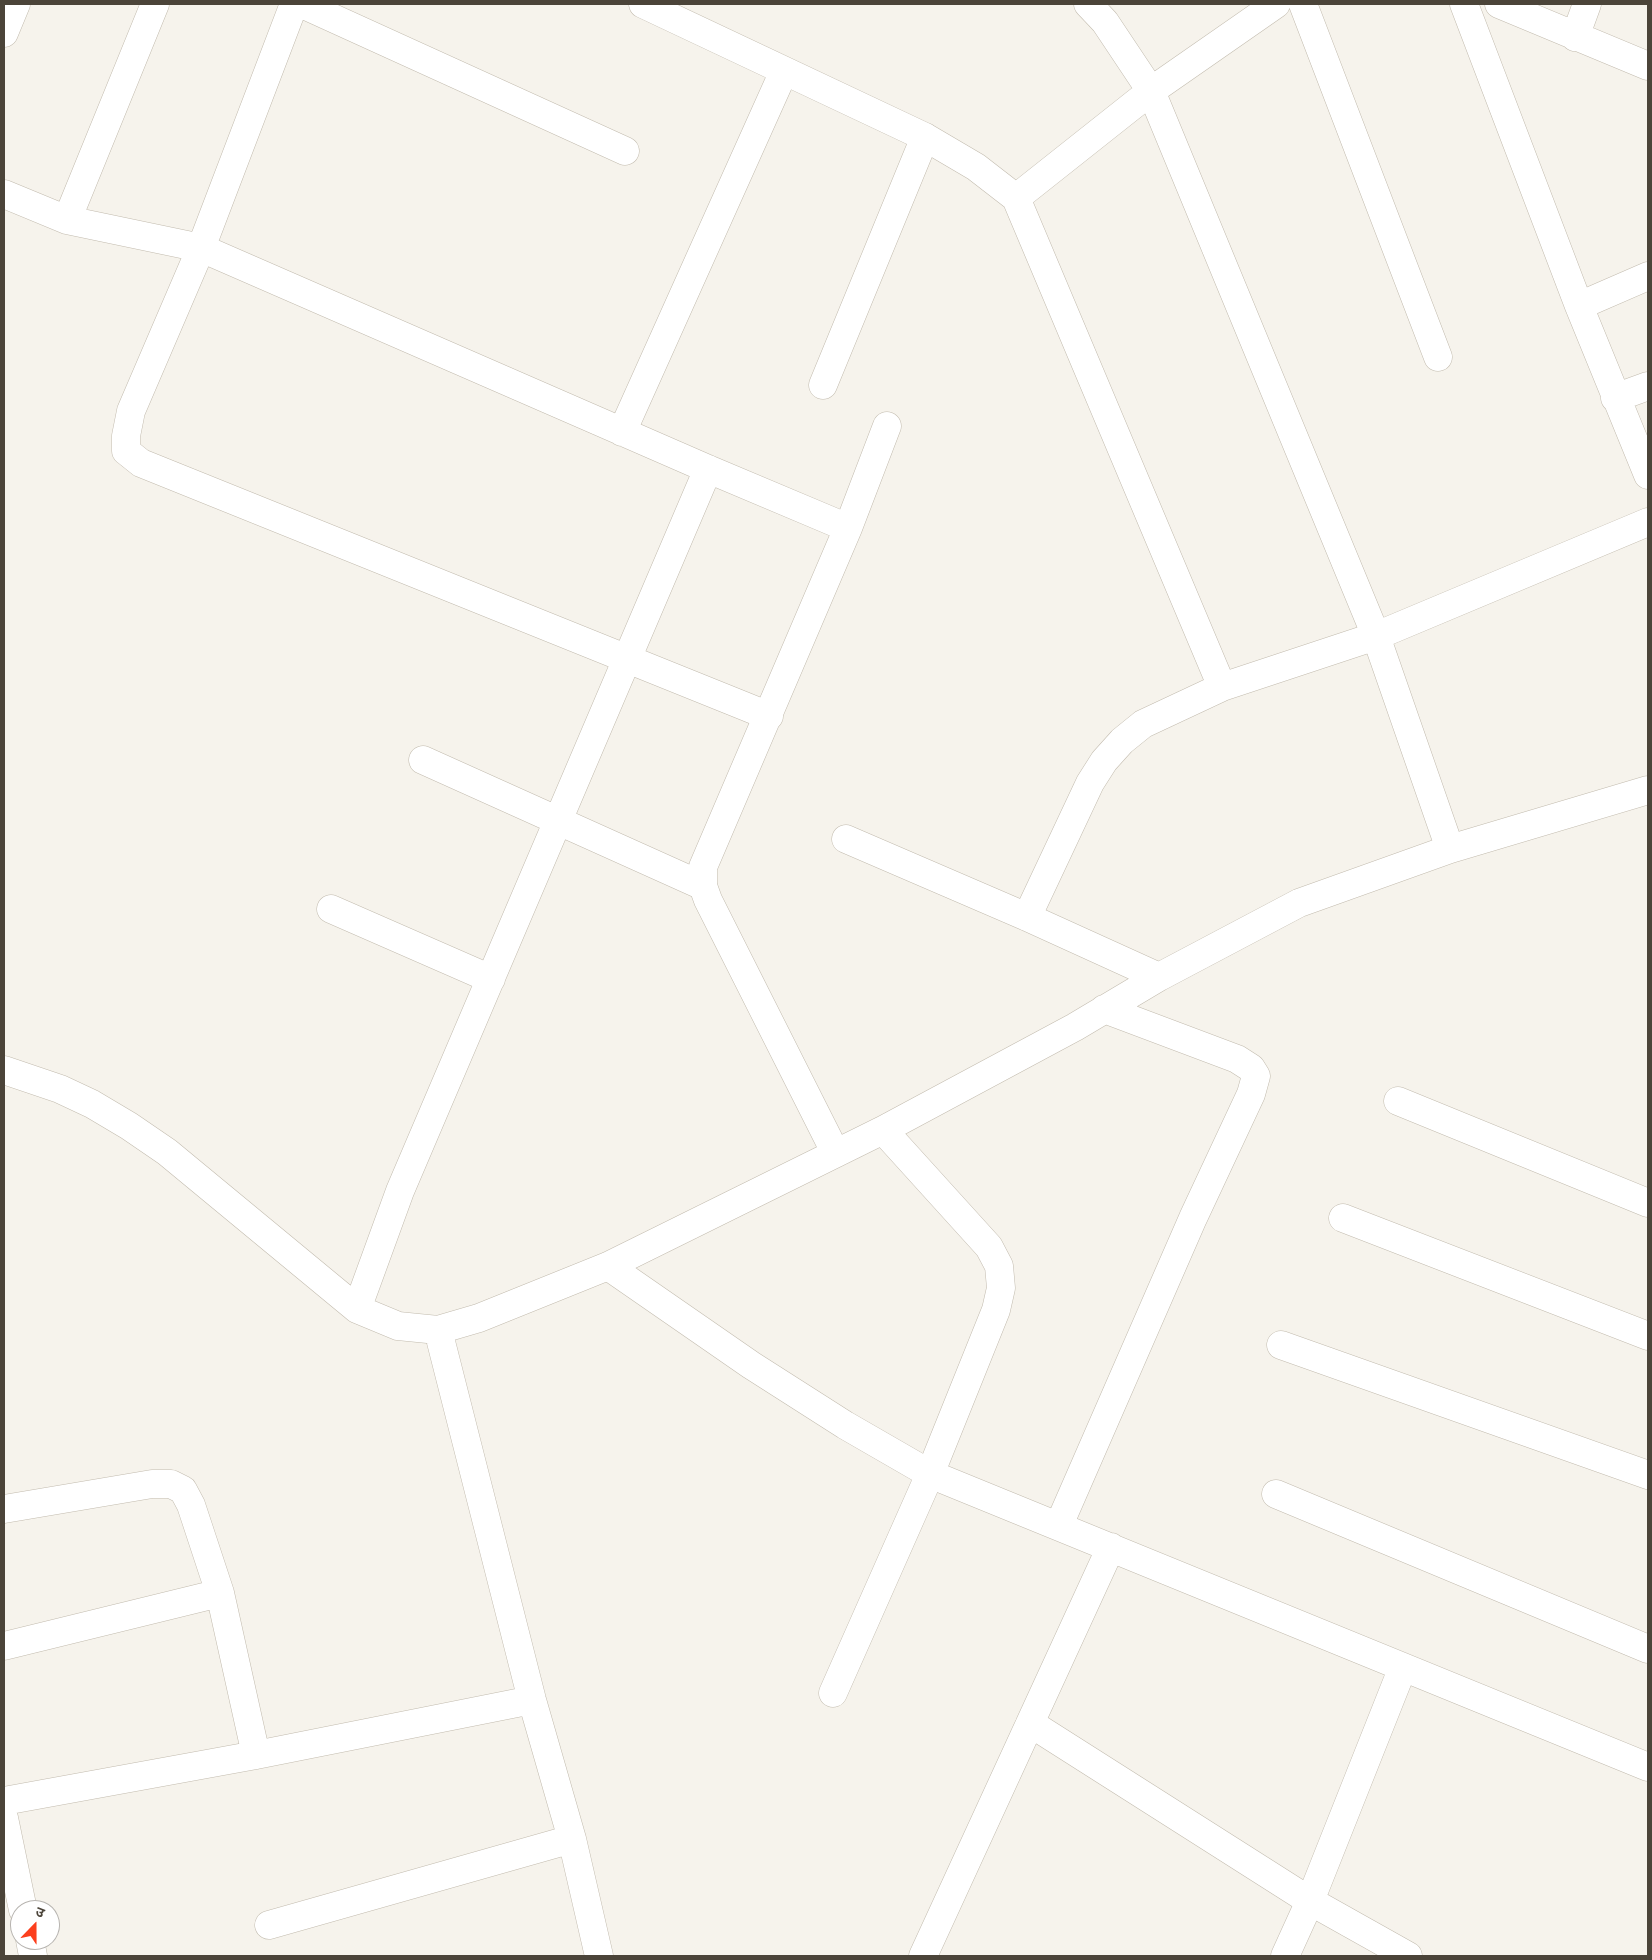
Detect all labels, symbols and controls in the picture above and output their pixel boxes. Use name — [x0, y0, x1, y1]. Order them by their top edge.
north arrow — [10, 1900, 60, 1950]
text: उ — [33, 1903, 47, 1921]

